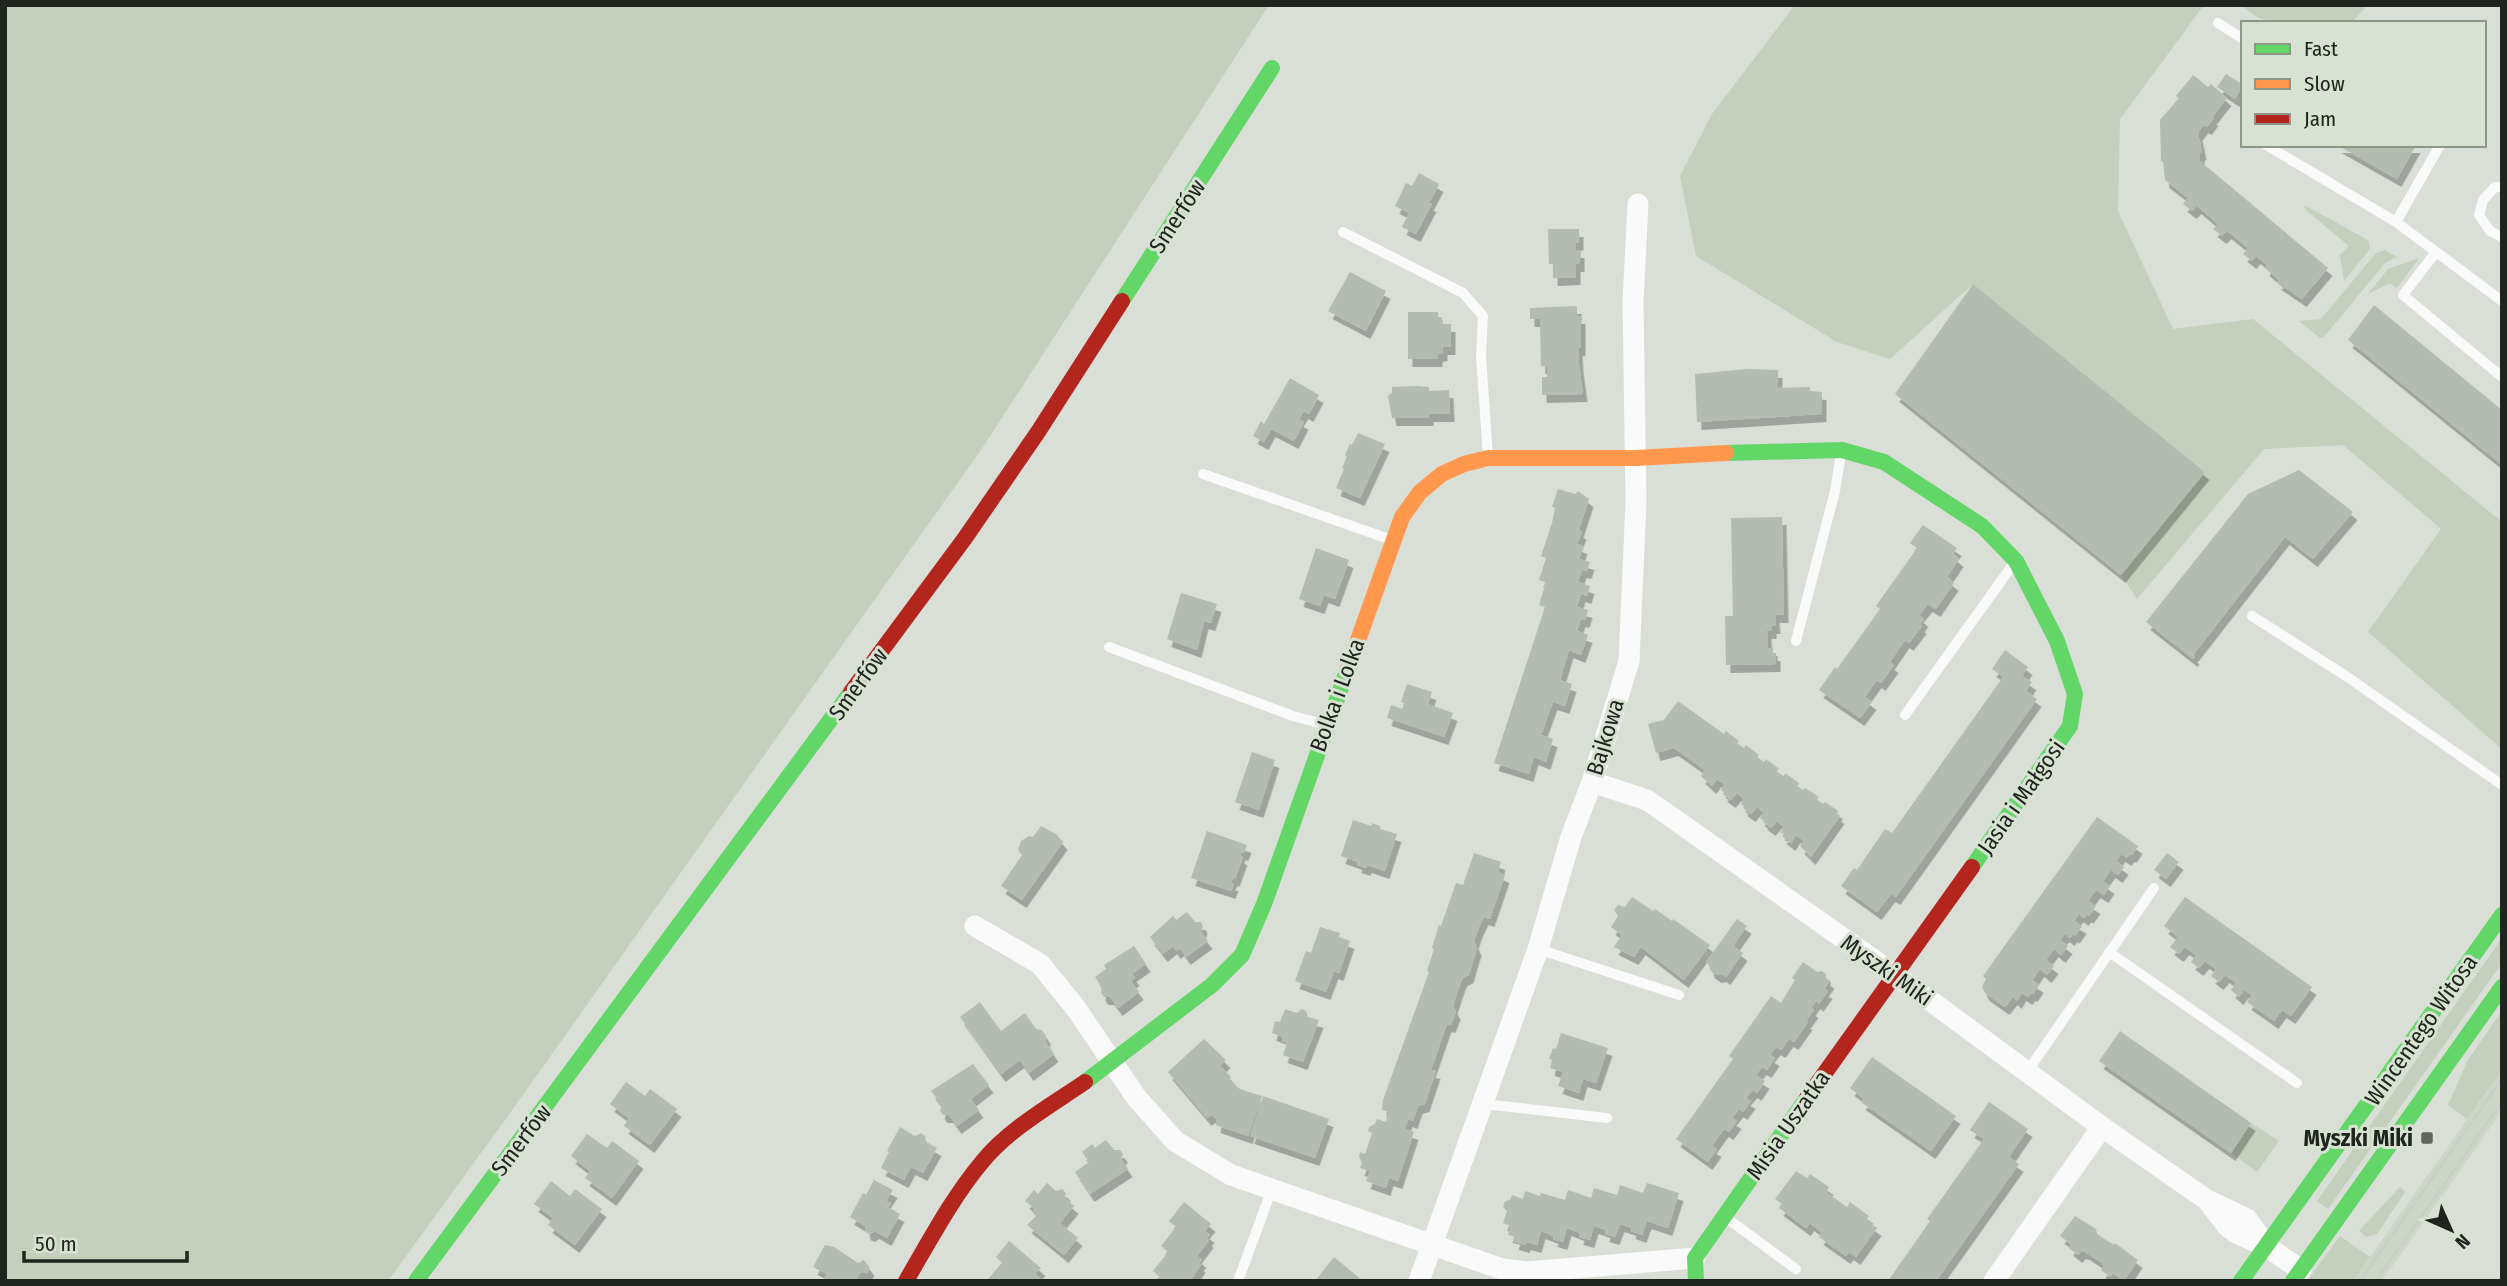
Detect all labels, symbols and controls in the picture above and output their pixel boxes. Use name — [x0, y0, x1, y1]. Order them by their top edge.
legend — [2241, 21, 2486, 147]
text: Fast — [2304, 36, 2338, 62]
text: Slow — [2304, 71, 2345, 97]
text: Jam — [2304, 106, 2336, 132]
street label: Smerfów — [1143, 174, 1211, 258]
street label: Bolka i Lolka — [1304, 635, 1370, 755]
street label: Smerfów — [822, 642, 894, 726]
street label: Bajkowa — [1580, 696, 1630, 778]
street label: Jasia i Małgosi — [1971, 734, 2071, 860]
street label: Myszki Miki — [1836, 928, 1938, 1012]
street label: Wincentego Witosa — [2359, 949, 2483, 1111]
street label: Misia Uszatka — [1740, 1065, 1836, 1185]
street label: Smerfów — [485, 1099, 557, 1181]
place label: Myszki Miki — [2303, 1124, 2413, 1152]
marker: Myszki Miki — [2419, 1130, 2435, 1146]
north arrow — [2416, 1195, 2486, 1265]
scale bar — [24, 1220, 187, 1264]
text: N — [2451, 1230, 2475, 1254]
text: 50 m — [35, 1231, 77, 1257]

